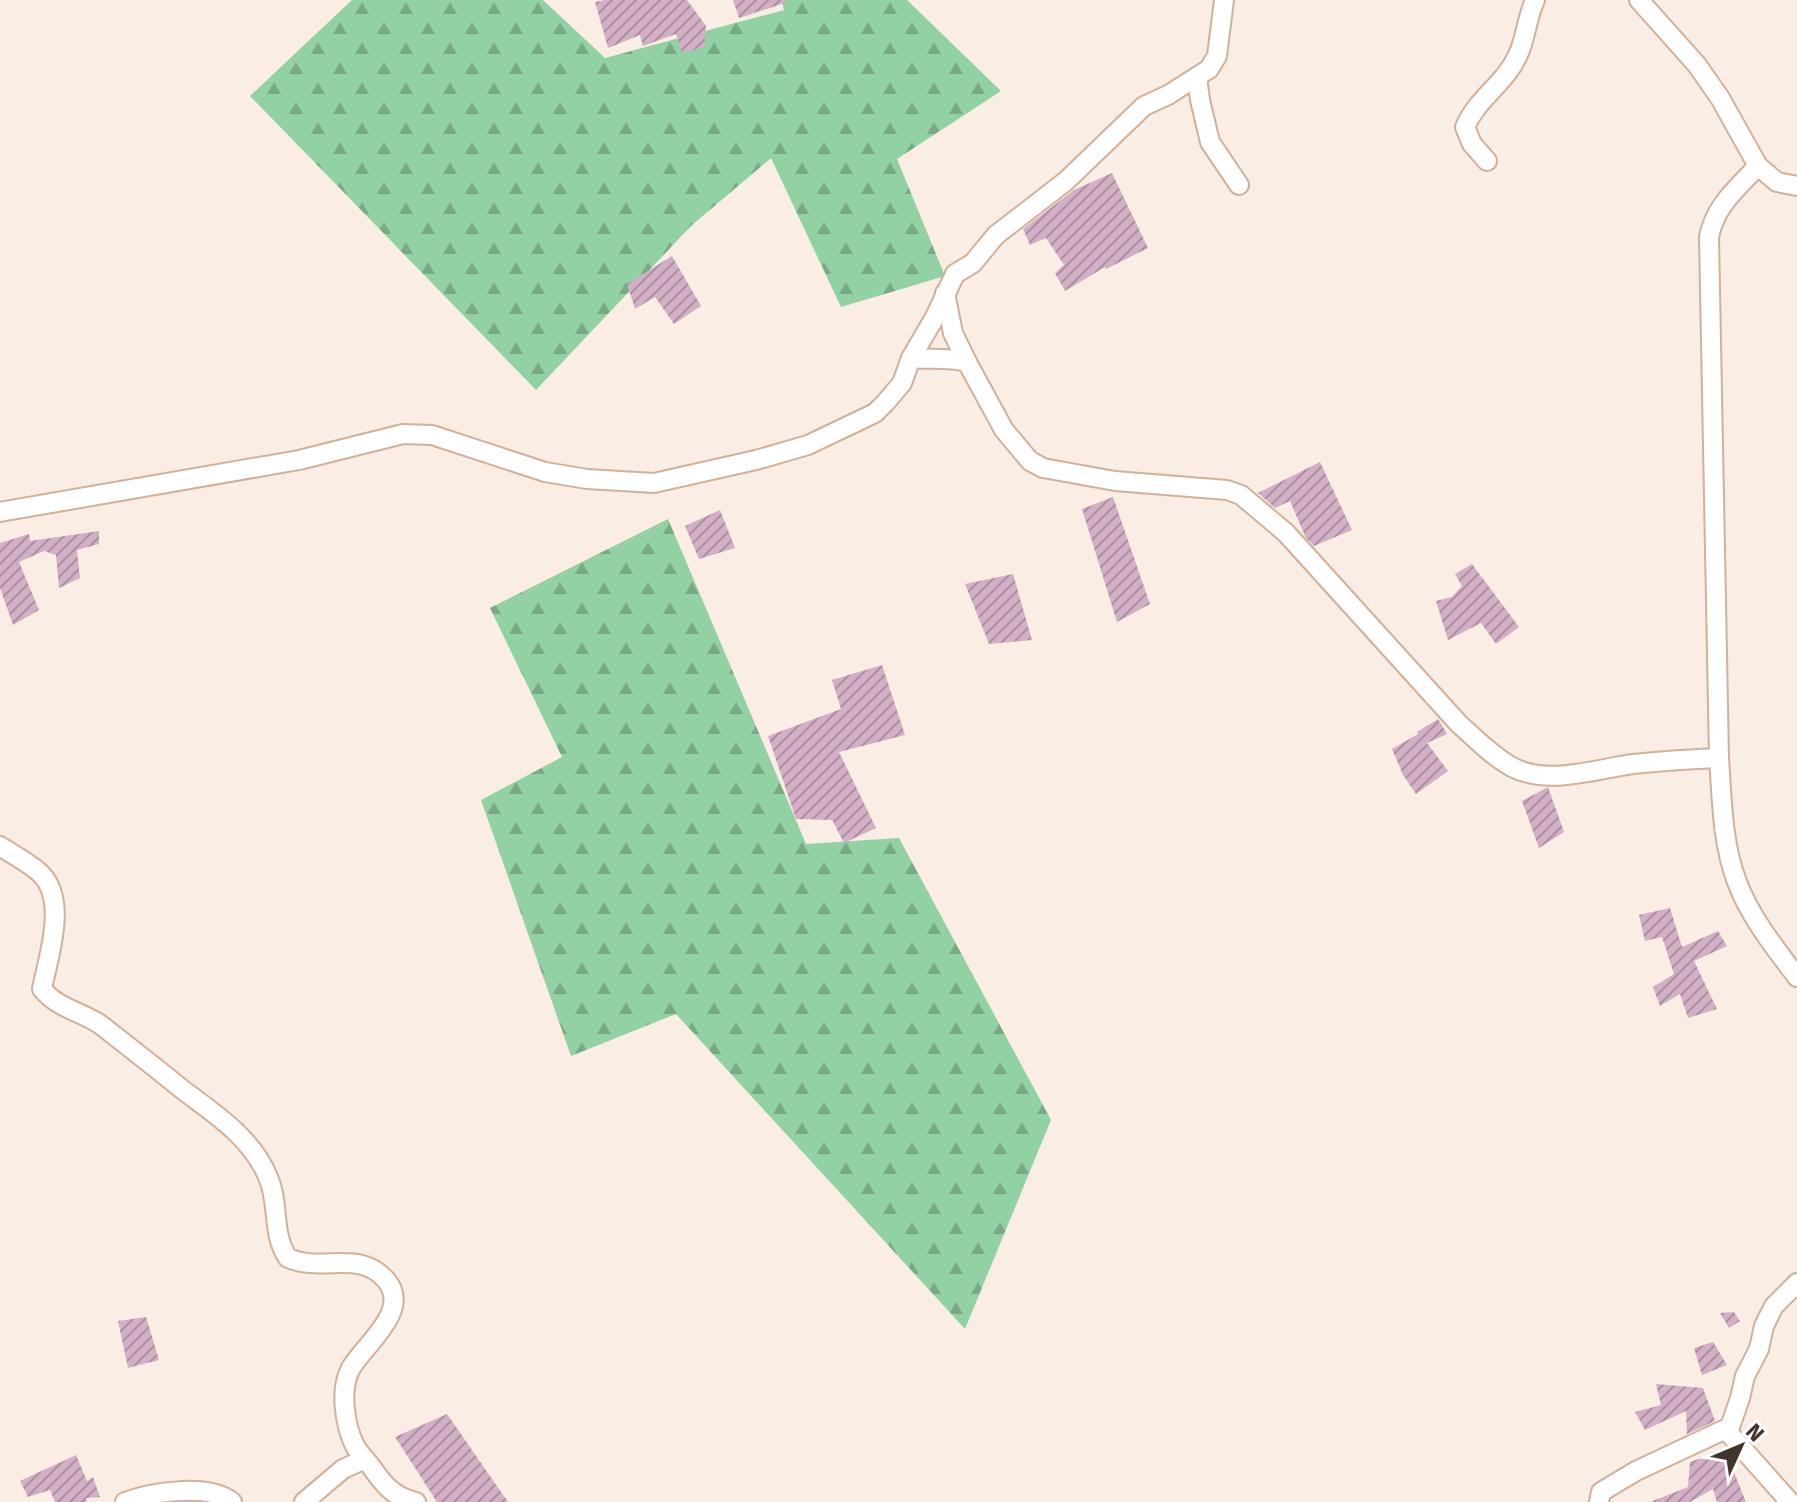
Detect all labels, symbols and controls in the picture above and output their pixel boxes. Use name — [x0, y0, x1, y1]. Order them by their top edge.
north arrow — [1701, 1406, 1781, 1486]
text: N — [1740, 1418, 1770, 1447]

